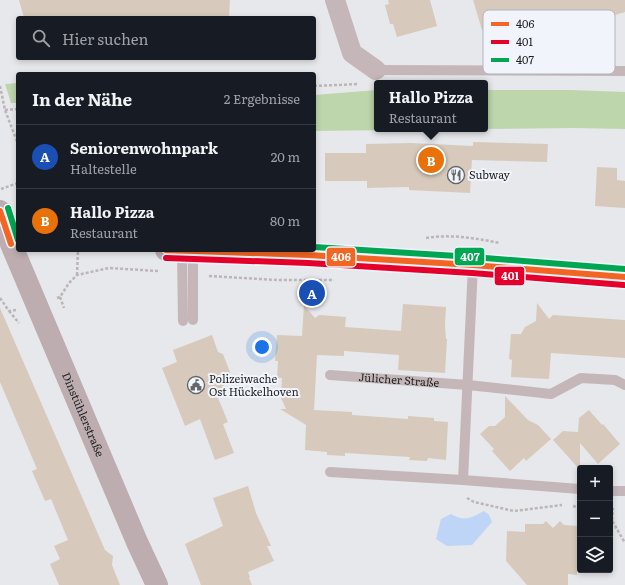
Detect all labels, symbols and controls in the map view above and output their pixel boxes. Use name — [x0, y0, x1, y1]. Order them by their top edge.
legend — [483, 10, 615, 74]
text: 406 — [516, 15, 534, 31]
search box — [16, 16, 316, 60]
icon: search — [30, 27, 52, 49]
text: Hier suchen — [62, 27, 148, 50]
text: 401 — [516, 33, 533, 49]
text: 407 — [516, 51, 534, 67]
popup — [374, 80, 488, 132]
text: Hallo Pizza — [389, 85, 473, 108]
text: In der Nähe — [32, 86, 132, 111]
text: 2 Ergebnisse — [224, 89, 300, 108]
text: Restaurant — [389, 108, 457, 127]
text: Seniorenwohnpark — [70, 136, 218, 159]
pin: B — [418, 145, 444, 175]
text: A — [40, 147, 50, 166]
text: 20 m — [271, 147, 300, 166]
text: Haltestelle — [70, 159, 137, 178]
restaurant icon: Subway — [446, 165, 466, 185]
place label: Subway — [469, 166, 510, 182]
text: Hallo Pizza — [70, 200, 154, 223]
text: B — [41, 211, 49, 230]
text: 80 m — [270, 211, 300, 230]
text: Restaurant — [70, 223, 138, 242]
line badge: 406 — [326, 247, 356, 267]
line badge: 407 — [454, 247, 485, 266]
text: 406 — [331, 248, 351, 264]
text: 407 — [460, 248, 480, 264]
line badge: 401 — [494, 266, 525, 286]
text: 401 — [501, 267, 519, 283]
pin: A — [299, 278, 325, 308]
your location — [252, 337, 272, 357]
street label: Jülicher Straße — [358, 368, 440, 390]
street label: Dinstühlerstraße — [59, 369, 109, 459]
place label: Polizeiwache Ost Hückelhoven — [209, 370, 299, 399]
public building icon: Polizeiwache Ost Hückelhoven — [186, 375, 206, 395]
map controls — [577, 465, 613, 573]
button: + — [577, 465, 613, 501]
button: − — [577, 501, 613, 537]
button: layers — [577, 537, 613, 573]

